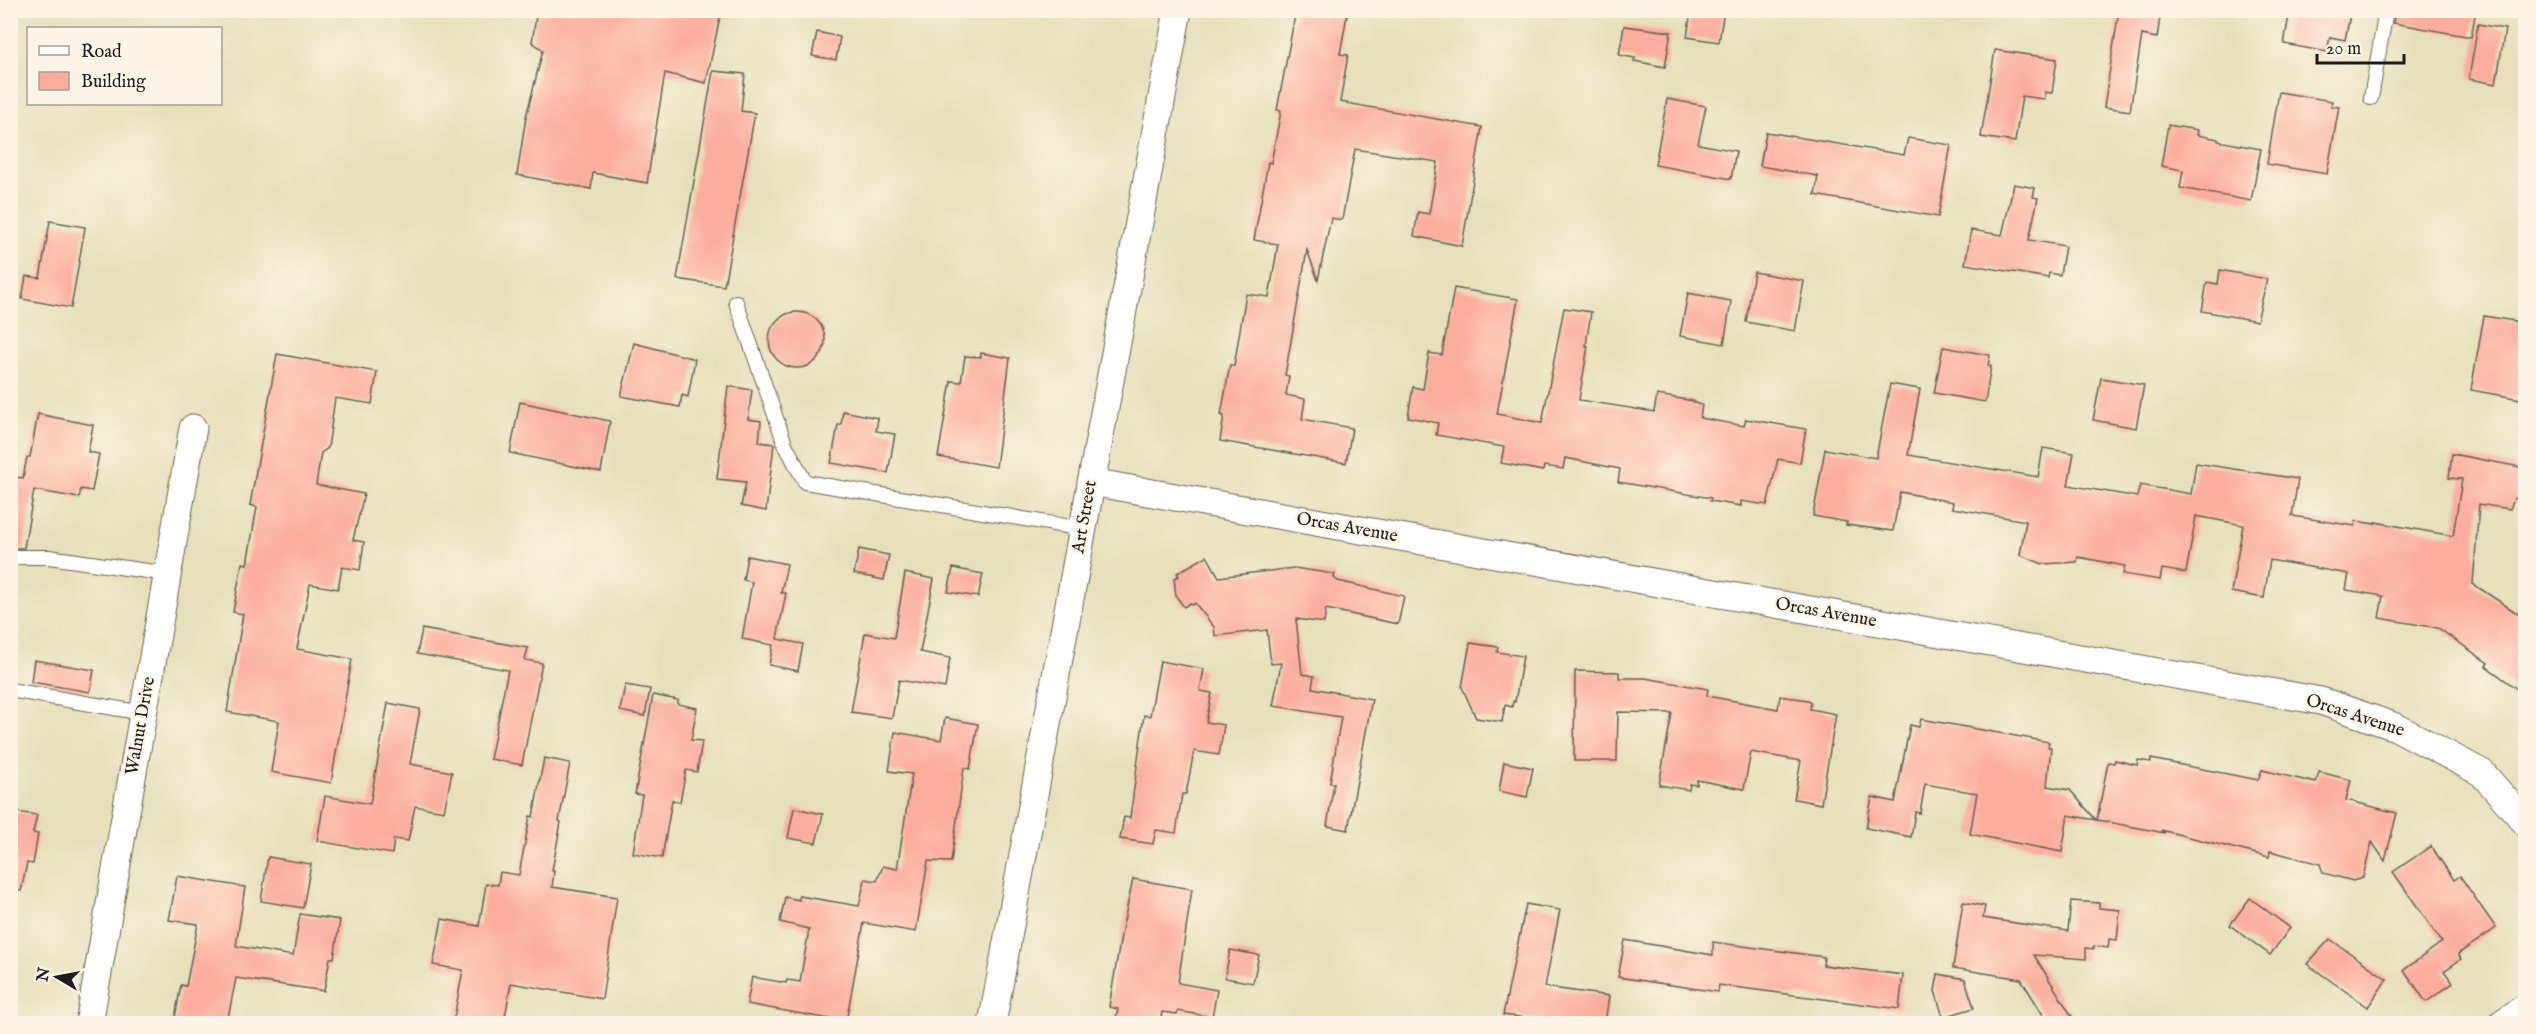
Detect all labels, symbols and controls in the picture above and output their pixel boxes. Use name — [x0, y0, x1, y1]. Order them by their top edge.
legend — [27, 27, 222, 105]
scale bar — [2317, 27, 2404, 65]
text: 20 m — [2326, 38, 2361, 61]
text: Road — [81, 41, 122, 64]
text: Building — [81, 71, 146, 94]
street label: Art Street — [1067, 479, 1103, 556]
street label: Orcas Avenue — [1295, 508, 1399, 548]
street label: Orcas Avenue — [1774, 593, 1878, 633]
street label: Walnut Drive — [121, 675, 161, 777]
street label: Orcas Avenue — [2303, 689, 2407, 743]
north arrow — [27, 947, 87, 1007]
text: N — [33, 966, 55, 984]

